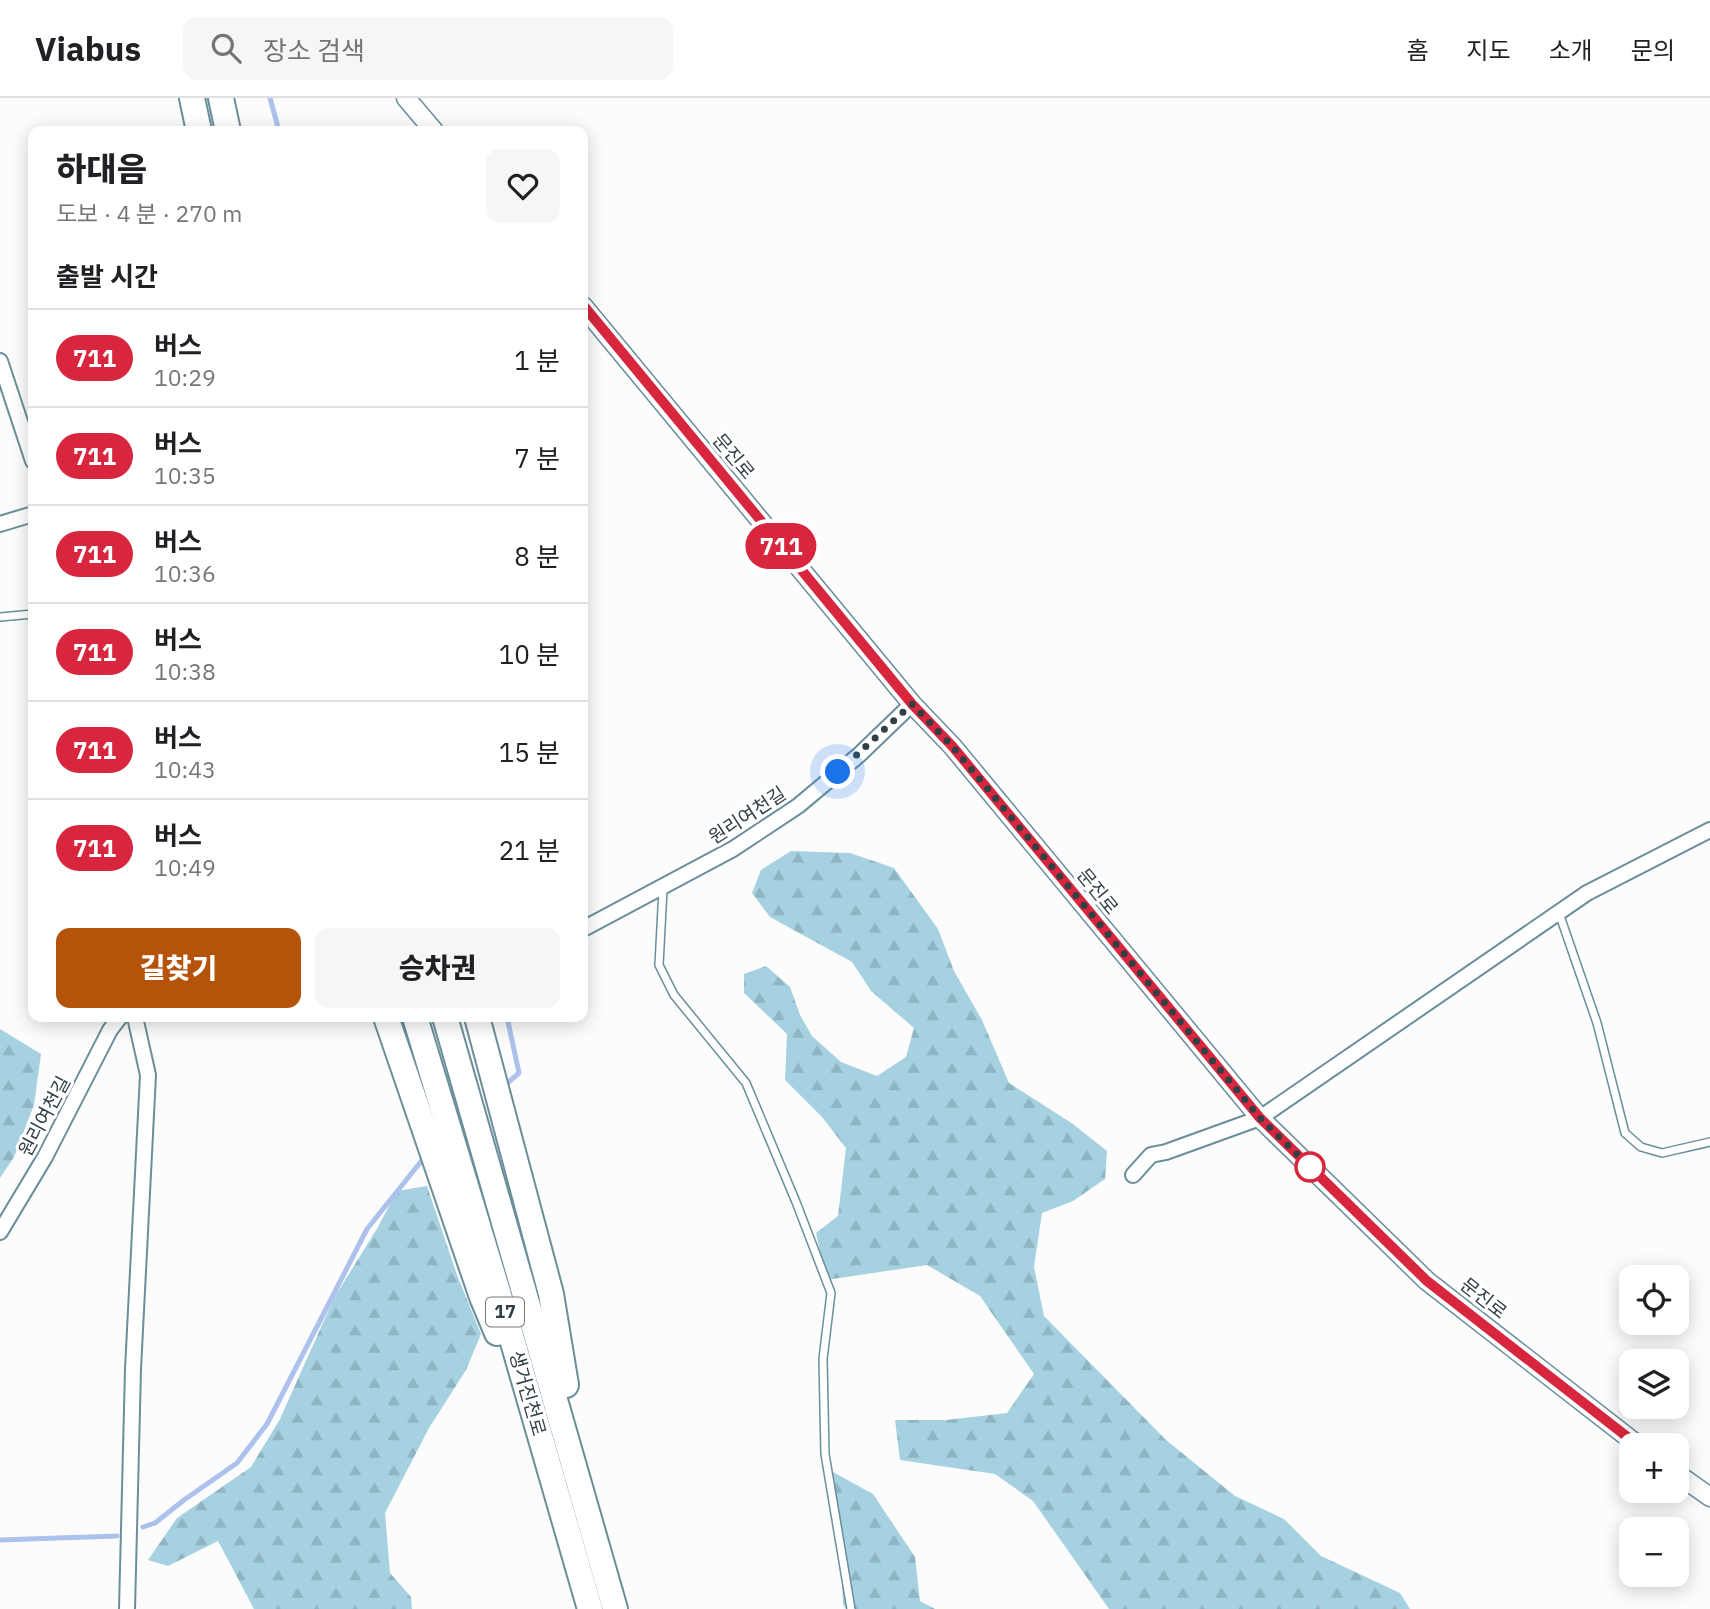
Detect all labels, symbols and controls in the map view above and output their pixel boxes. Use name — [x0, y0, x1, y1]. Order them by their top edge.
search box — [183, 17, 673, 80]
text: Viabus — [35, 27, 141, 70]
icon: search — [207, 29, 245, 67]
text: 장소 검색 — [263, 33, 365, 67]
text: 홈 — [1406, 34, 1428, 66]
text: 지도 — [1466, 34, 1511, 66]
text: 소개 — [1549, 34, 1593, 66]
text: 문의 — [1631, 34, 1675, 66]
text: 하대음 — [56, 147, 147, 190]
button: heart — [486, 149, 560, 223]
text: 도보 · 4 분 · 270 m — [56, 198, 242, 228]
text: 출발 시간 — [56, 259, 158, 293]
text: 버스 — [154, 328, 202, 362]
text: 711 — [73, 342, 116, 374]
text: 1 분 — [514, 343, 560, 377]
text: 10:29 — [154, 362, 216, 392]
text: 버스 — [154, 426, 202, 460]
street label: 문진로 — [708, 428, 760, 484]
text: 711 — [73, 440, 116, 472]
text: 7 분 — [514, 441, 560, 475]
text: 10:35 — [154, 460, 216, 490]
line badge: 711 — [741, 523, 821, 569]
text: 버스 — [154, 524, 202, 558]
text: 711 — [759, 530, 803, 562]
text: 711 — [73, 538, 116, 570]
text: 8 분 — [514, 539, 560, 573]
text: 10:36 — [154, 558, 216, 588]
text: 버스 — [154, 622, 202, 656]
text: 711 — [73, 636, 116, 668]
text: 10 분 — [499, 637, 560, 671]
text: 10:38 — [154, 656, 216, 686]
text: 버스 — [154, 720, 202, 754]
text: 711 — [73, 734, 116, 766]
text: 15 분 — [499, 735, 560, 769]
text: 10:43 — [154, 754, 216, 784]
your location — [820, 754, 855, 789]
street label: 원리여천길 — [704, 781, 790, 849]
text: 버스 — [154, 818, 202, 852]
text: 711 — [73, 832, 116, 864]
text: 21 분 — [499, 833, 560, 867]
text: 10:49 — [154, 852, 216, 882]
street label: 문진로 — [1072, 863, 1124, 919]
button: 길찾기 — [56, 928, 301, 1008]
button: 승차권 — [315, 928, 560, 1008]
street label: 원리여천길 — [13, 1072, 75, 1160]
unlabelled marker — [1295, 1152, 1325, 1182]
map controls — [1619, 1265, 1689, 1587]
button: locate — [1619, 1265, 1689, 1335]
street label: 문진로 — [1456, 1272, 1512, 1324]
road number: 17 — [486, 1297, 524, 1326]
street label: 생거진천로 — [504, 1348, 552, 1438]
button: layers — [1619, 1349, 1689, 1419]
button: + — [1619, 1433, 1689, 1503]
button: − — [1619, 1517, 1689, 1587]

